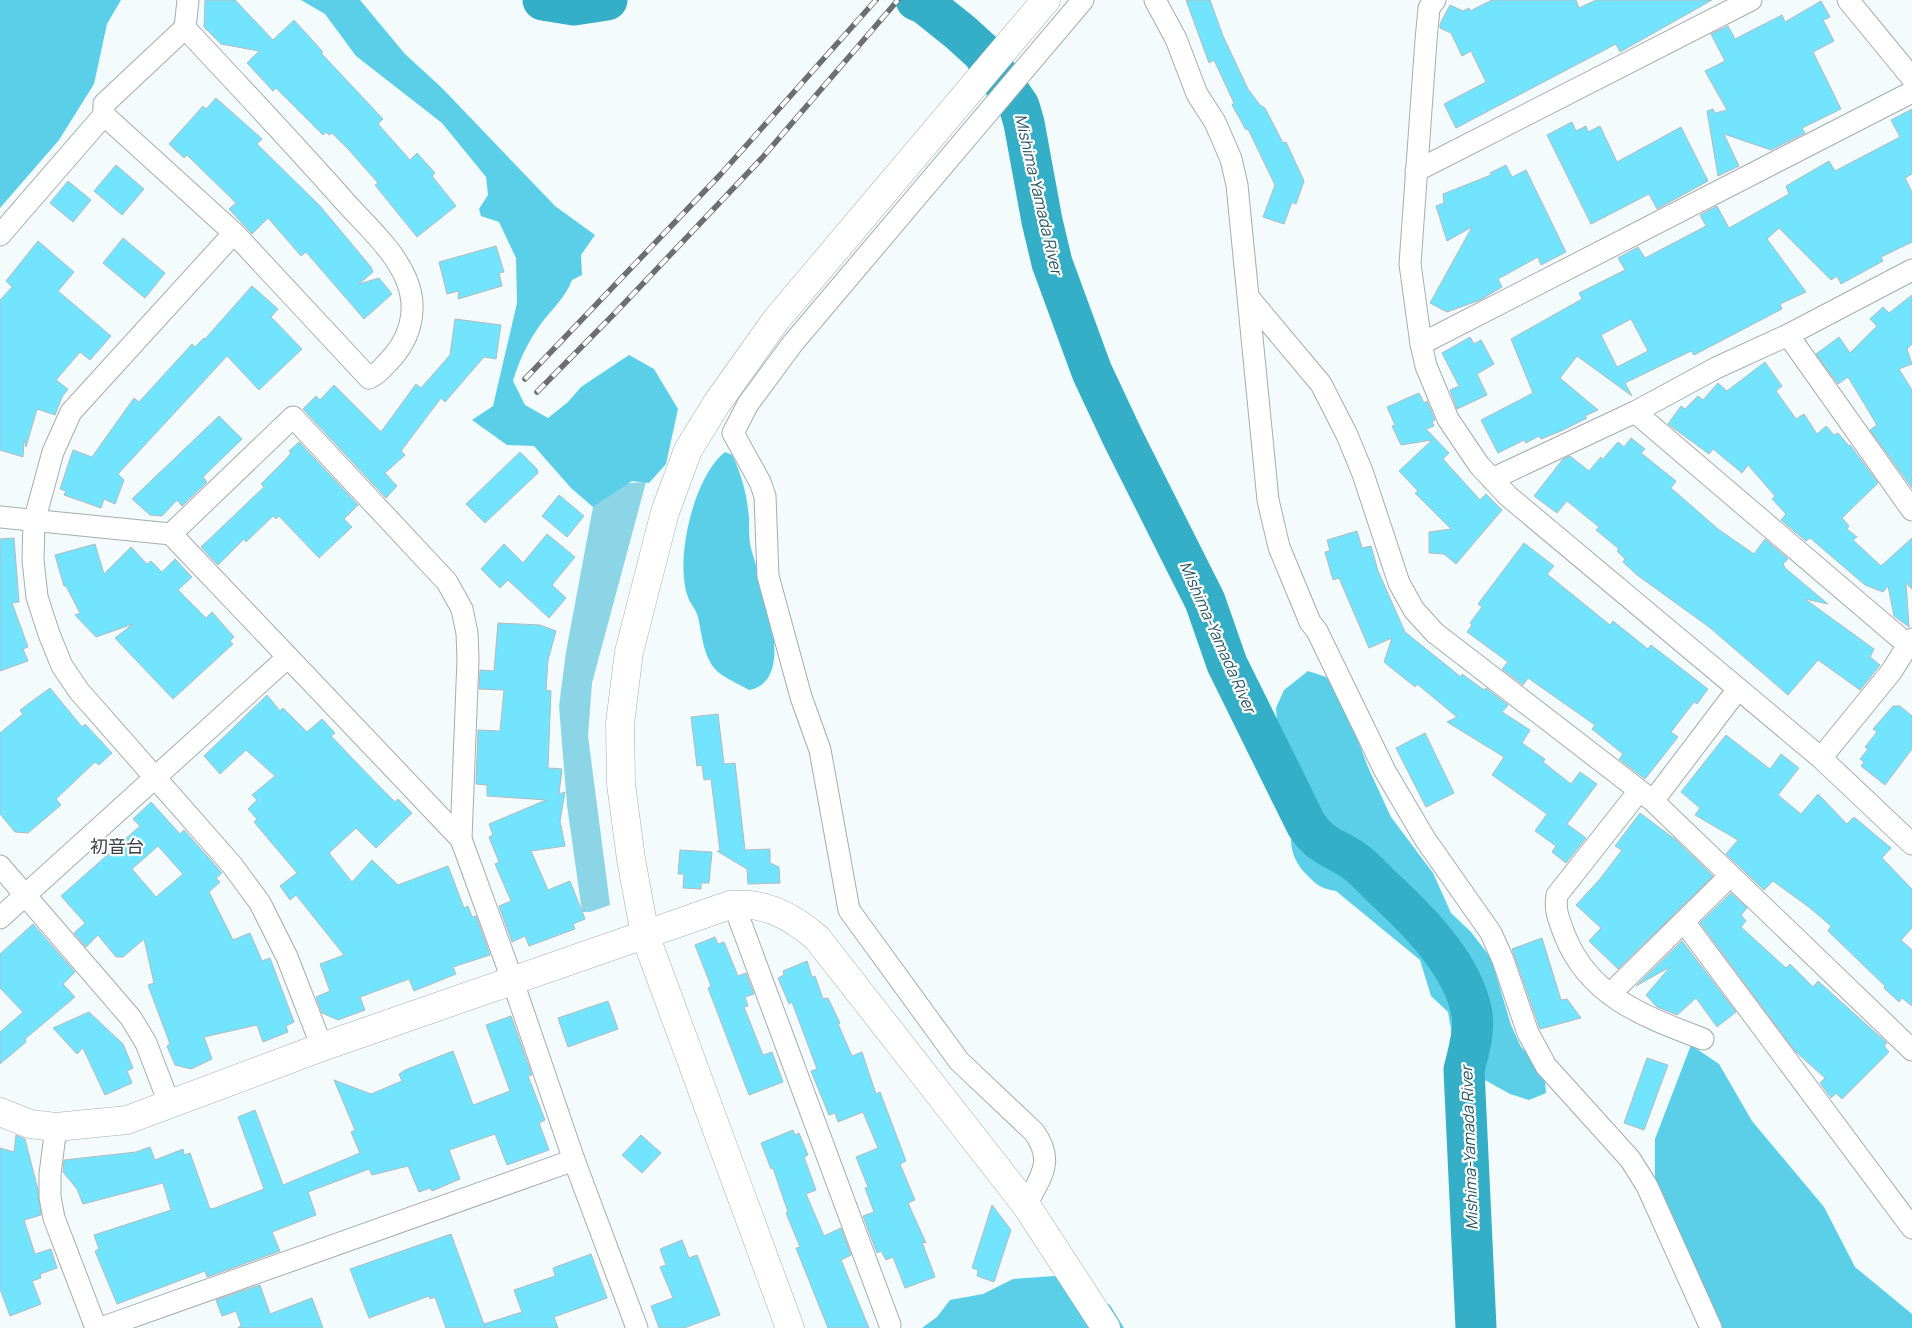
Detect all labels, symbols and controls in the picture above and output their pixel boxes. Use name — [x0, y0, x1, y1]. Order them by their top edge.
water label: Mishima-Yamada River — [1010, 112, 1069, 279]
water label: Mishima-Yamada River — [1175, 558, 1262, 718]
district label: 初音台 — [90, 834, 144, 858]
water label: Mishima-Yamada River — [1455, 1063, 1483, 1230]

